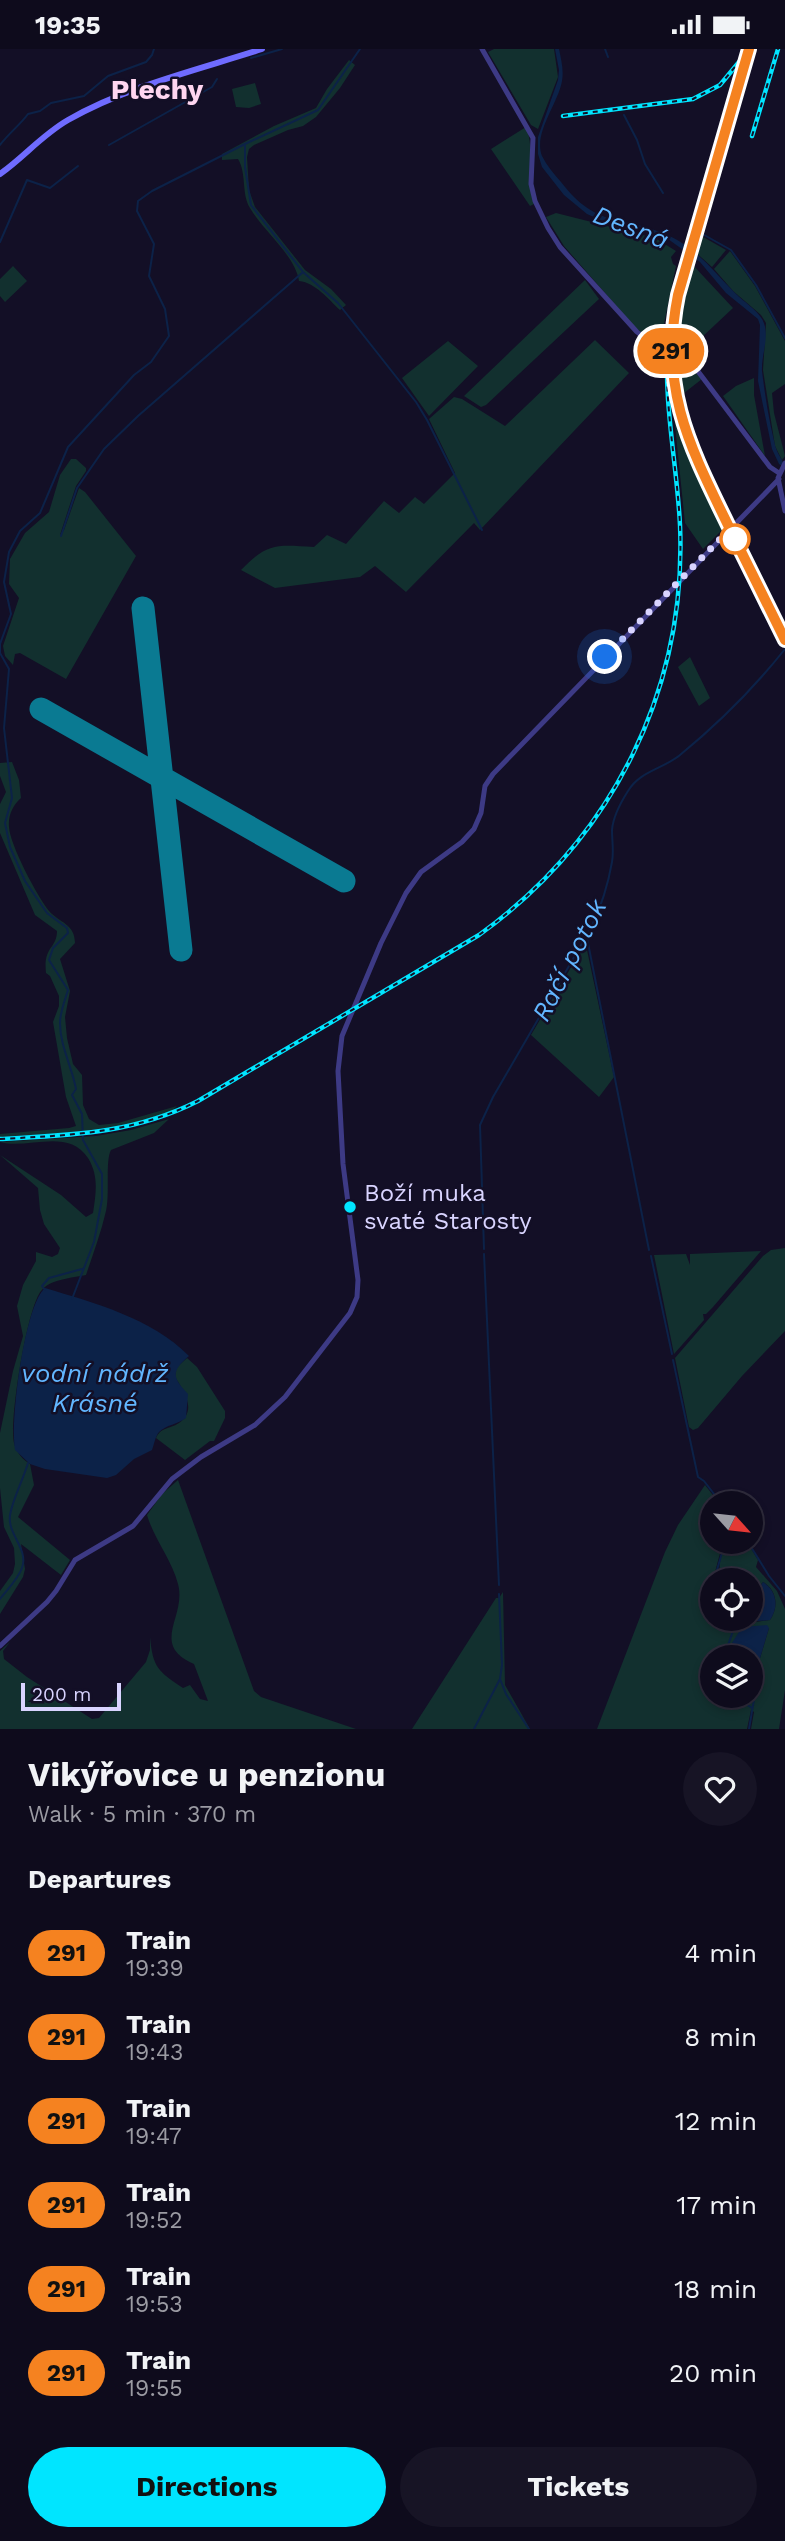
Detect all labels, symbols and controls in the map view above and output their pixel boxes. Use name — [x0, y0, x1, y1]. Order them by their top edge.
text: 19:35 — [35, 10, 101, 40]
district label: Plechy — [111, 73, 203, 106]
water label: Desná — [589, 199, 673, 255]
line badge: 291 — [631, 328, 711, 374]
text: 291 — [651, 337, 691, 365]
unlabelled marker — [720, 524, 750, 554]
your location — [587, 639, 622, 674]
water label: Račí potok — [526, 893, 613, 1026]
place label: Boží muka svaté Starosty — [364, 1179, 532, 1235]
marker: Boží muka svaté Starosty — [342, 1199, 358, 1215]
water label: vodní nádrž Krásné — [22, 1358, 169, 1418]
north arrow — [700, 1491, 763, 1554]
map controls — [700, 1491, 763, 1708]
button: locate — [700, 1568, 763, 1631]
button: layers — [700, 1645, 763, 1708]
scale bar — [21, 1680, 121, 1712]
text: 200 m — [32, 1683, 91, 1706]
button: heart — [683, 1752, 757, 1826]
text: Vikýřovice u penzionu — [28, 1755, 385, 1794]
text: Walk · 5 min · 370 m — [28, 1801, 256, 1828]
text: Departures — [28, 1864, 171, 1894]
text: Train — [126, 1925, 191, 1955]
text: 4 min — [684, 1938, 757, 1968]
text: 291 — [47, 1939, 86, 1967]
text: 19:39 — [126, 1955, 184, 1982]
text: Train — [126, 2009, 191, 2039]
text: 8 min — [684, 2022, 757, 2052]
text: 291 — [47, 2023, 86, 2051]
text: 19:43 — [126, 2039, 183, 2066]
text: Train — [126, 2093, 191, 2123]
text: 12 min — [675, 2106, 757, 2136]
text: 291 — [47, 2107, 86, 2135]
text: 19:47 — [126, 2123, 182, 2150]
text: Train — [126, 2177, 191, 2207]
text: 17 min — [676, 2190, 757, 2220]
text: 291 — [47, 2191, 86, 2219]
text: 19:52 — [126, 2207, 183, 2234]
text: Train — [126, 2261, 191, 2291]
text: 18 min — [674, 2274, 757, 2304]
text: 291 — [47, 2275, 86, 2303]
text: 19:53 — [126, 2291, 183, 2318]
text: Train — [126, 2345, 191, 2375]
text: 20 min — [669, 2358, 757, 2388]
text: 291 — [47, 2359, 86, 2387]
text: 19:55 — [126, 2375, 183, 2402]
button: Directions — [28, 2447, 386, 2527]
button: Tickets — [400, 2447, 757, 2527]

